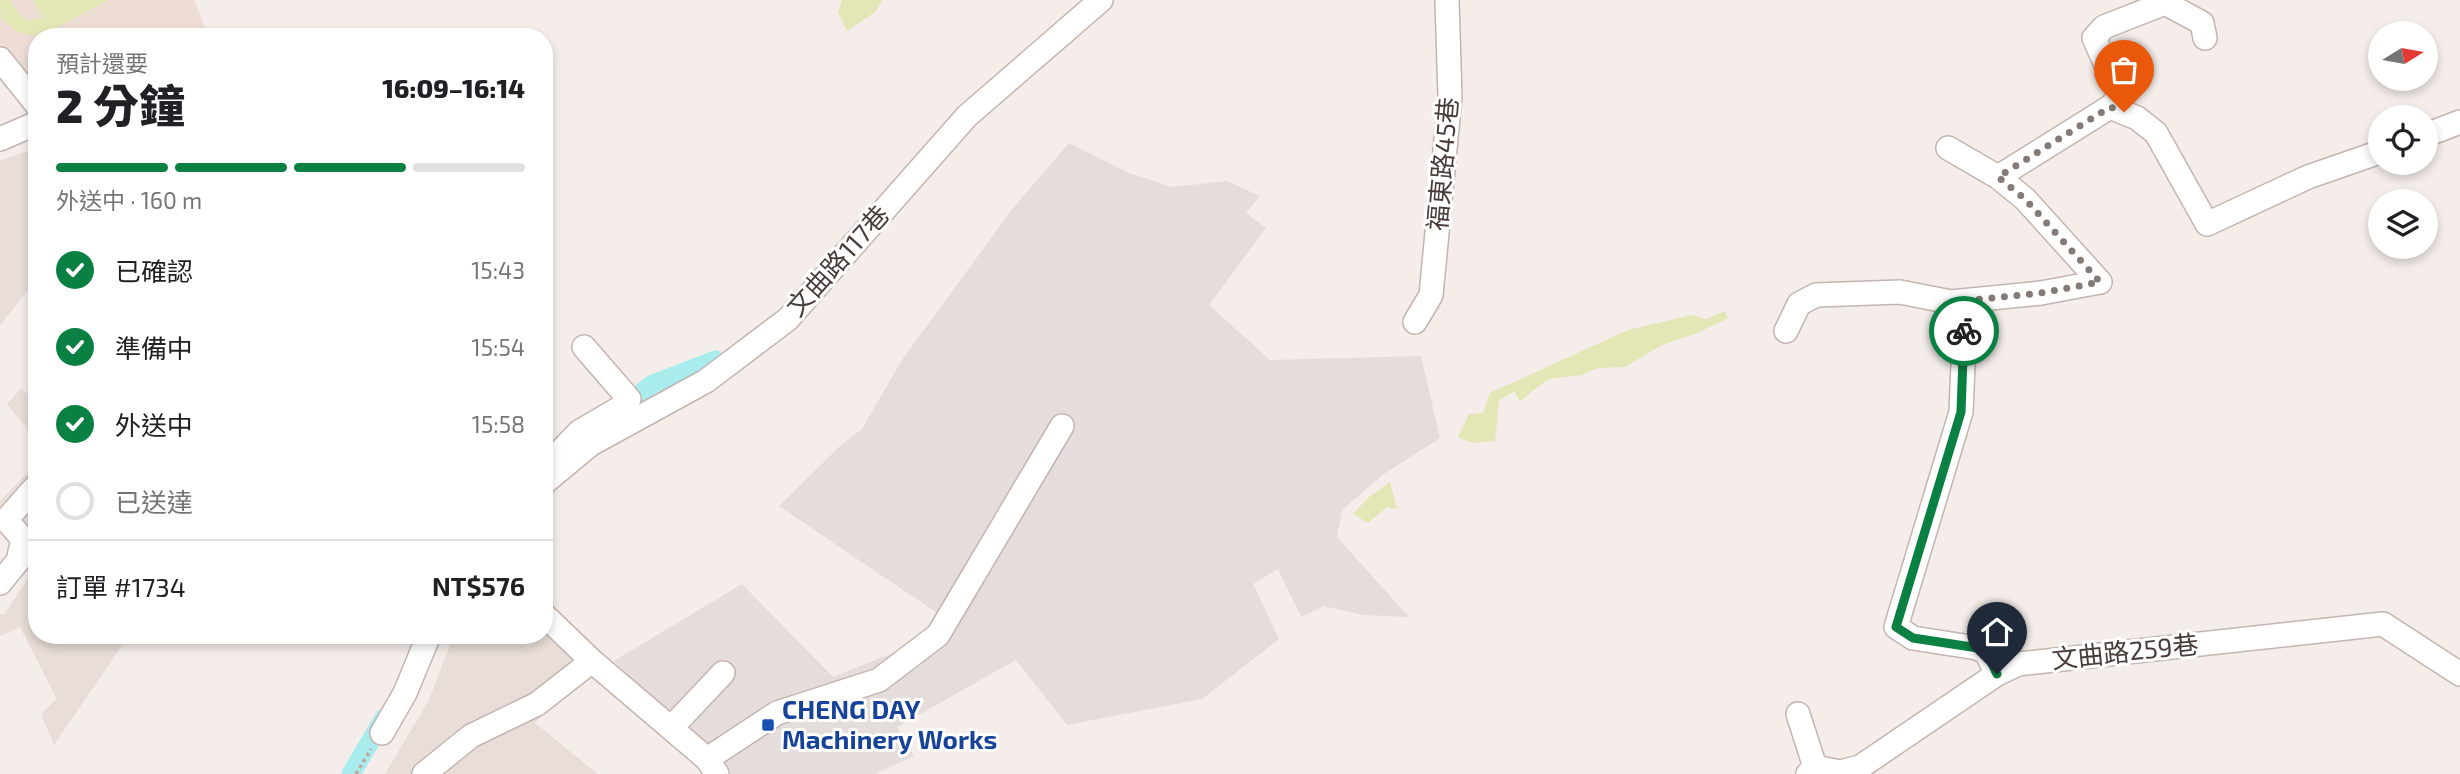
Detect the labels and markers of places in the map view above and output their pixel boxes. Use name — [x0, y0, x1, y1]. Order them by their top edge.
pin — [2094, 40, 2154, 112]
pin — [1967, 602, 2027, 674]
place label: CHENG DAY Machinery Works — [782, 693, 997, 755]
marker: CHENG DAY Machinery Works — [760, 717, 776, 733]

